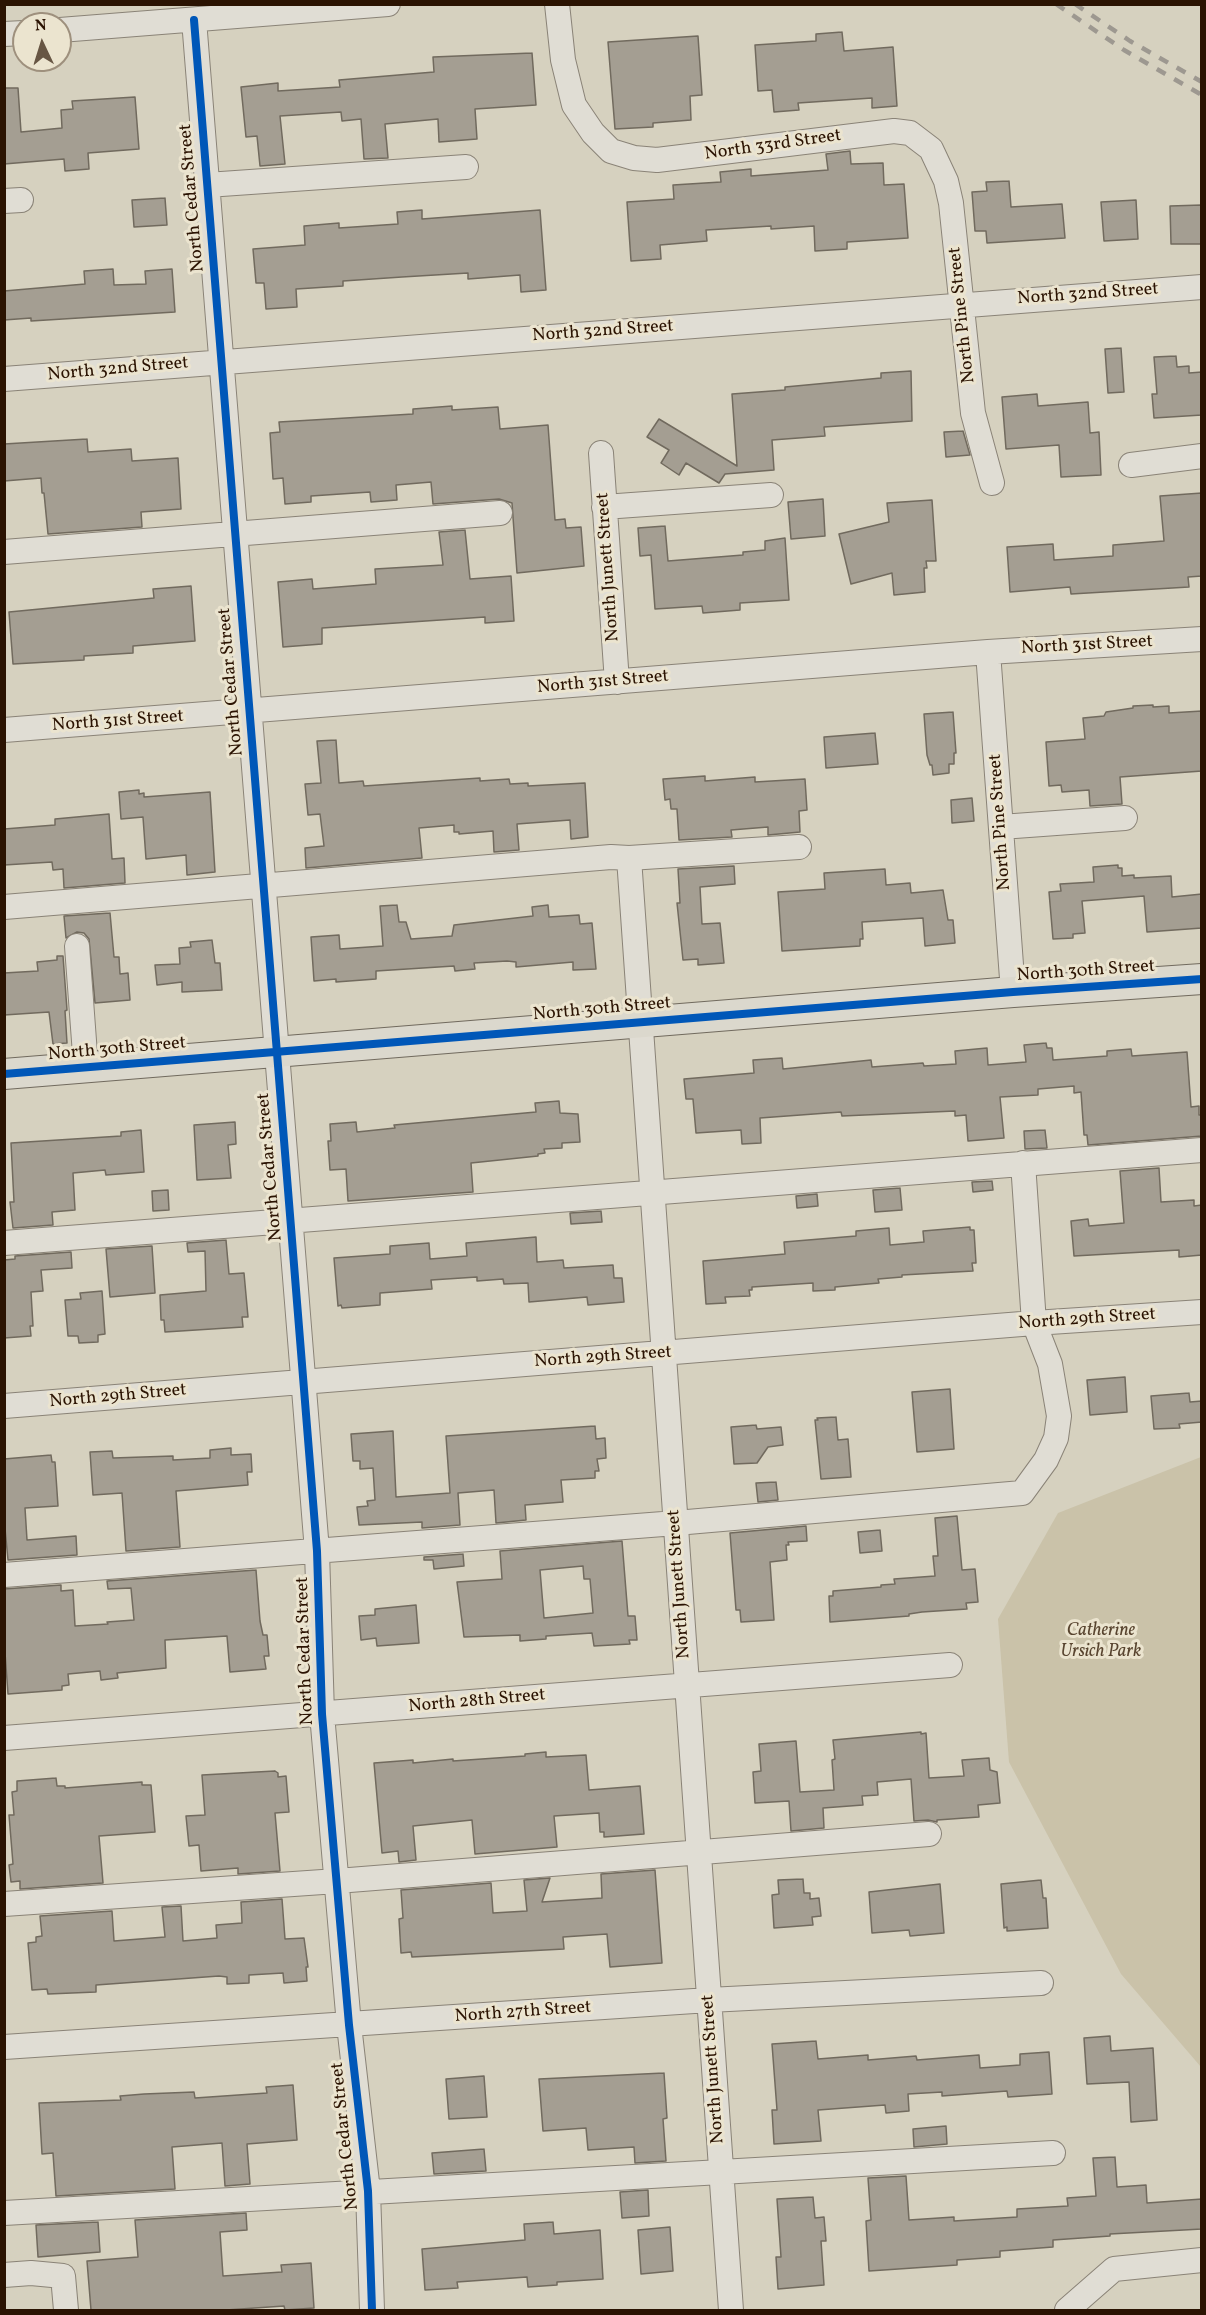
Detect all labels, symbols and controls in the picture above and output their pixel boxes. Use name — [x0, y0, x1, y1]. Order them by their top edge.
north arrow — [12, 12, 72, 72]
text: N — [34, 15, 47, 37]
street label: North Cedar Street — [176, 123, 210, 273]
street label: North 33rd Street — [703, 126, 843, 166]
street label: North Pine Street — [945, 246, 981, 384]
street label: North 32nd Street — [1017, 279, 1159, 311]
street label: North 32nd Street — [532, 316, 674, 348]
street label: North 32nd Street — [46, 353, 190, 387]
street label: North Junett Street — [593, 492, 625, 642]
street label: North Cedar Street — [215, 607, 249, 757]
street label: North 31st Street — [1020, 632, 1154, 660]
street label: North 31st Street — [536, 666, 670, 700]
street label: North 31st Street — [51, 707, 185, 737]
street label: North Pine Street — [985, 753, 1017, 891]
street label: North 30th Street — [1016, 956, 1156, 988]
street label: North 30th Street — [532, 993, 672, 1027]
street label: North 30th Street — [47, 1033, 187, 1067]
street label: North Cedar Street — [254, 1092, 288, 1242]
street label: North 29th Street — [1018, 1304, 1156, 1336]
street label: North 29th Street — [534, 1342, 672, 1374]
street label: North 29th Street — [48, 1380, 188, 1414]
street label: North Junett Street — [664, 1509, 696, 1659]
street label: North Cedar Street — [293, 1576, 319, 1726]
park label: Catherine Ursich Park — [1061, 1621, 1141, 1664]
street label: North 28th Street — [407, 1685, 547, 1719]
street label: North Junett Street — [698, 1994, 730, 2144]
street label: North 27th Street — [454, 1997, 592, 2029]
street label: North Cedar Street — [327, 2061, 365, 2211]

